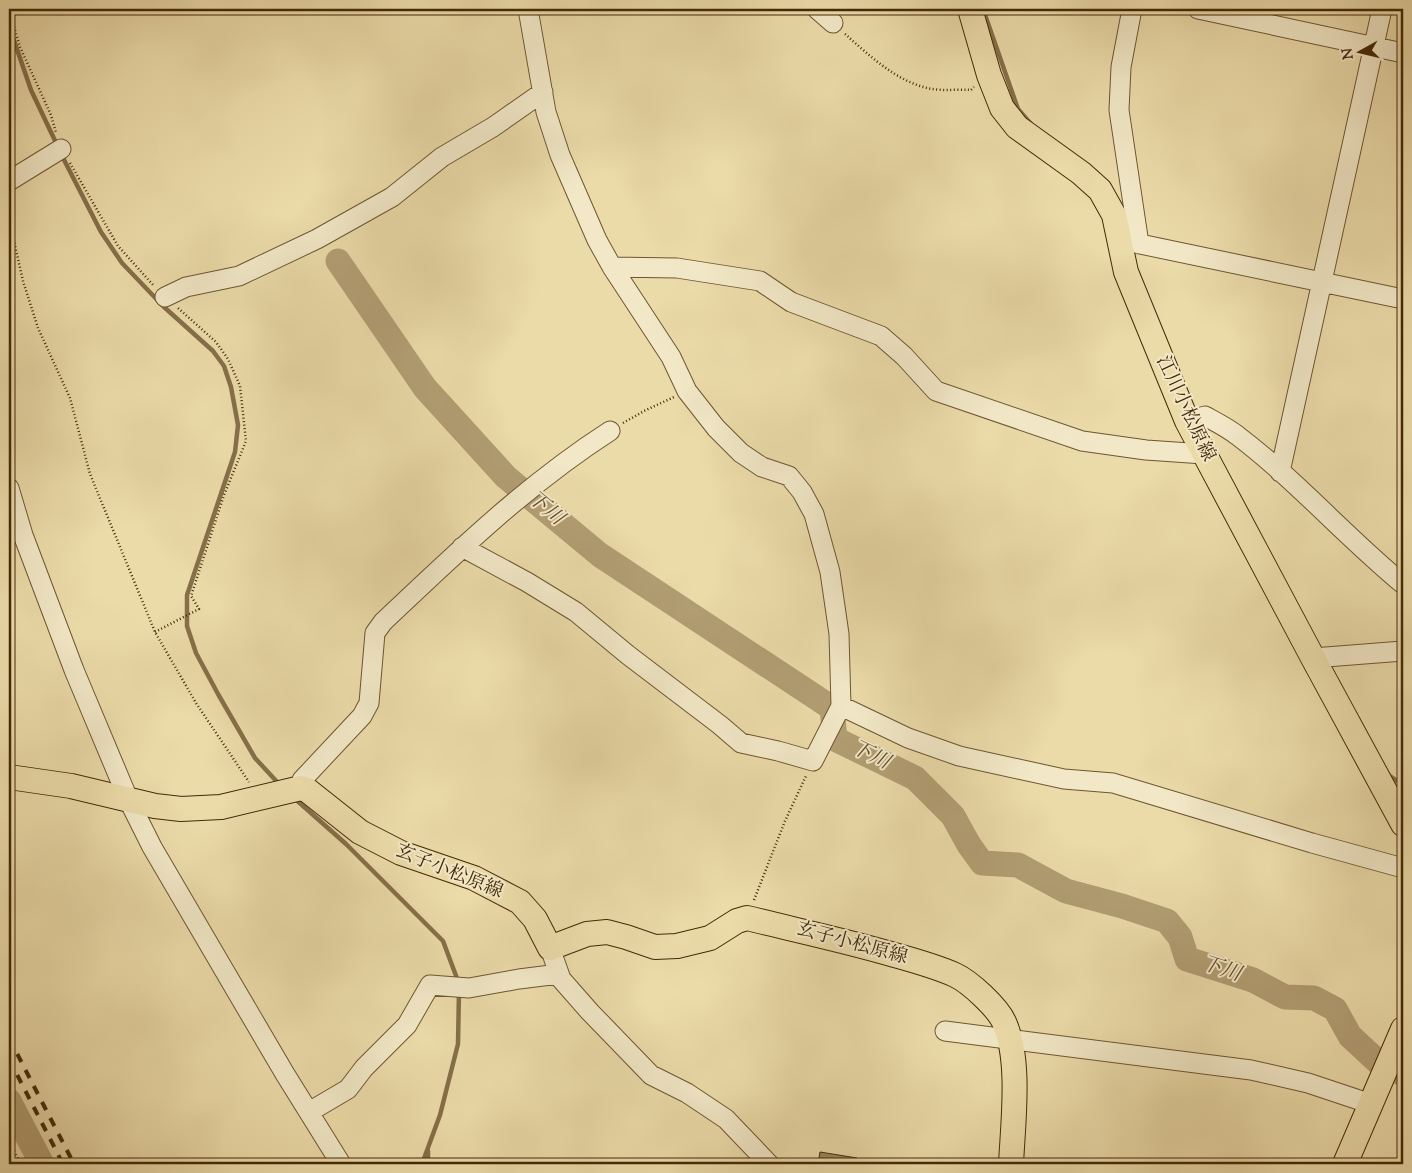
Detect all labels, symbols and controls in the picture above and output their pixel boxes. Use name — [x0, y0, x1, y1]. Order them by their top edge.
north arrow — [1334, 28, 1384, 78]
text: N — [1338, 47, 1360, 60]
street label: 江川小松原線 — [1149, 352, 1221, 466]
water label: 下川 — [520, 485, 571, 534]
water label: 下川 — [846, 734, 896, 779]
street label: 玄子小松原線 — [391, 838, 507, 906]
street label: 玄子小松原線 — [793, 916, 911, 972]
water label: 下川 — [1197, 950, 1246, 991]

